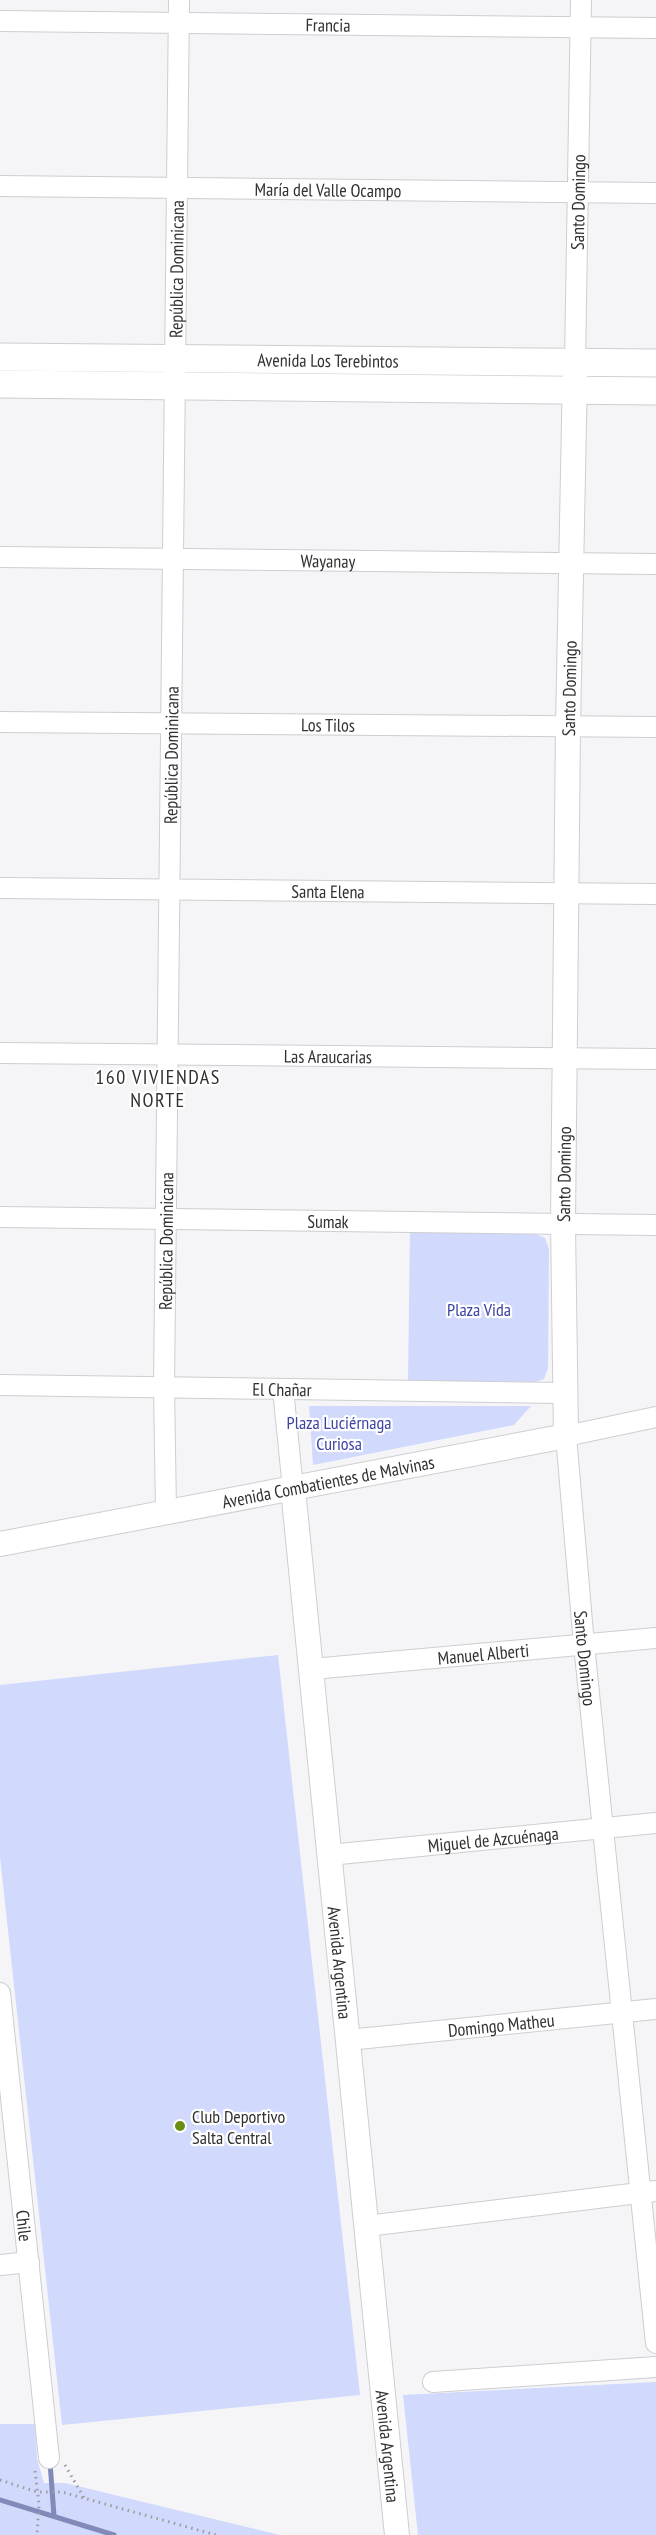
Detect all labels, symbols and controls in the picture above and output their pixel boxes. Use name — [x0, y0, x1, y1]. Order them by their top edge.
street label: Francia — [305, 13, 351, 36]
street label: Santo Domingo — [565, 154, 590, 250]
street label: María del Valle Ocampo — [255, 177, 402, 202]
street label: República Dominicana — [164, 200, 188, 338]
street label: Avenida Los Terebintos — [257, 348, 399, 372]
street label: Wayanay — [301, 549, 356, 572]
street label: Santo Domingo — [556, 640, 581, 736]
street label: República Dominicana — [159, 686, 183, 824]
street label: Los Tilos — [301, 713, 355, 736]
street label: Santa Elena — [291, 879, 365, 903]
street label: Las Araucarias — [284, 1044, 372, 1068]
district label: 160 VIVIENDAS NORTE — [95, 1064, 221, 1113]
street label: Santo Domingo — [552, 1126, 575, 1222]
street label: República Dominicana — [153, 1172, 178, 1310]
street label: Sumak — [307, 1209, 349, 1233]
park label: Plaza Vida — [447, 1298, 511, 1321]
street label: El Chañar — [252, 1377, 312, 1401]
park label: Plaza Luciérnaga Curiosa — [287, 1411, 391, 1455]
street label: Avenida Combatientes de Malvinas — [220, 1450, 436, 1513]
street label: Santo Domingo — [570, 1610, 602, 1707]
street label: Manuel Alberti — [437, 1638, 530, 1669]
street label: Miguel de Azcuénaga — [427, 1821, 560, 1857]
street label: Avenida Argentina — [323, 1905, 357, 2020]
street label: Domingo Matheu — [447, 2008, 556, 2041]
place label: Club Deportivo Salta Central — [192, 2105, 286, 2149]
marker: Club Deportivo Salta Central — [173, 2119, 187, 2133]
street label: Chile — [11, 2209, 38, 2243]
street label: Avenida Argentina — [371, 2389, 405, 2504]

